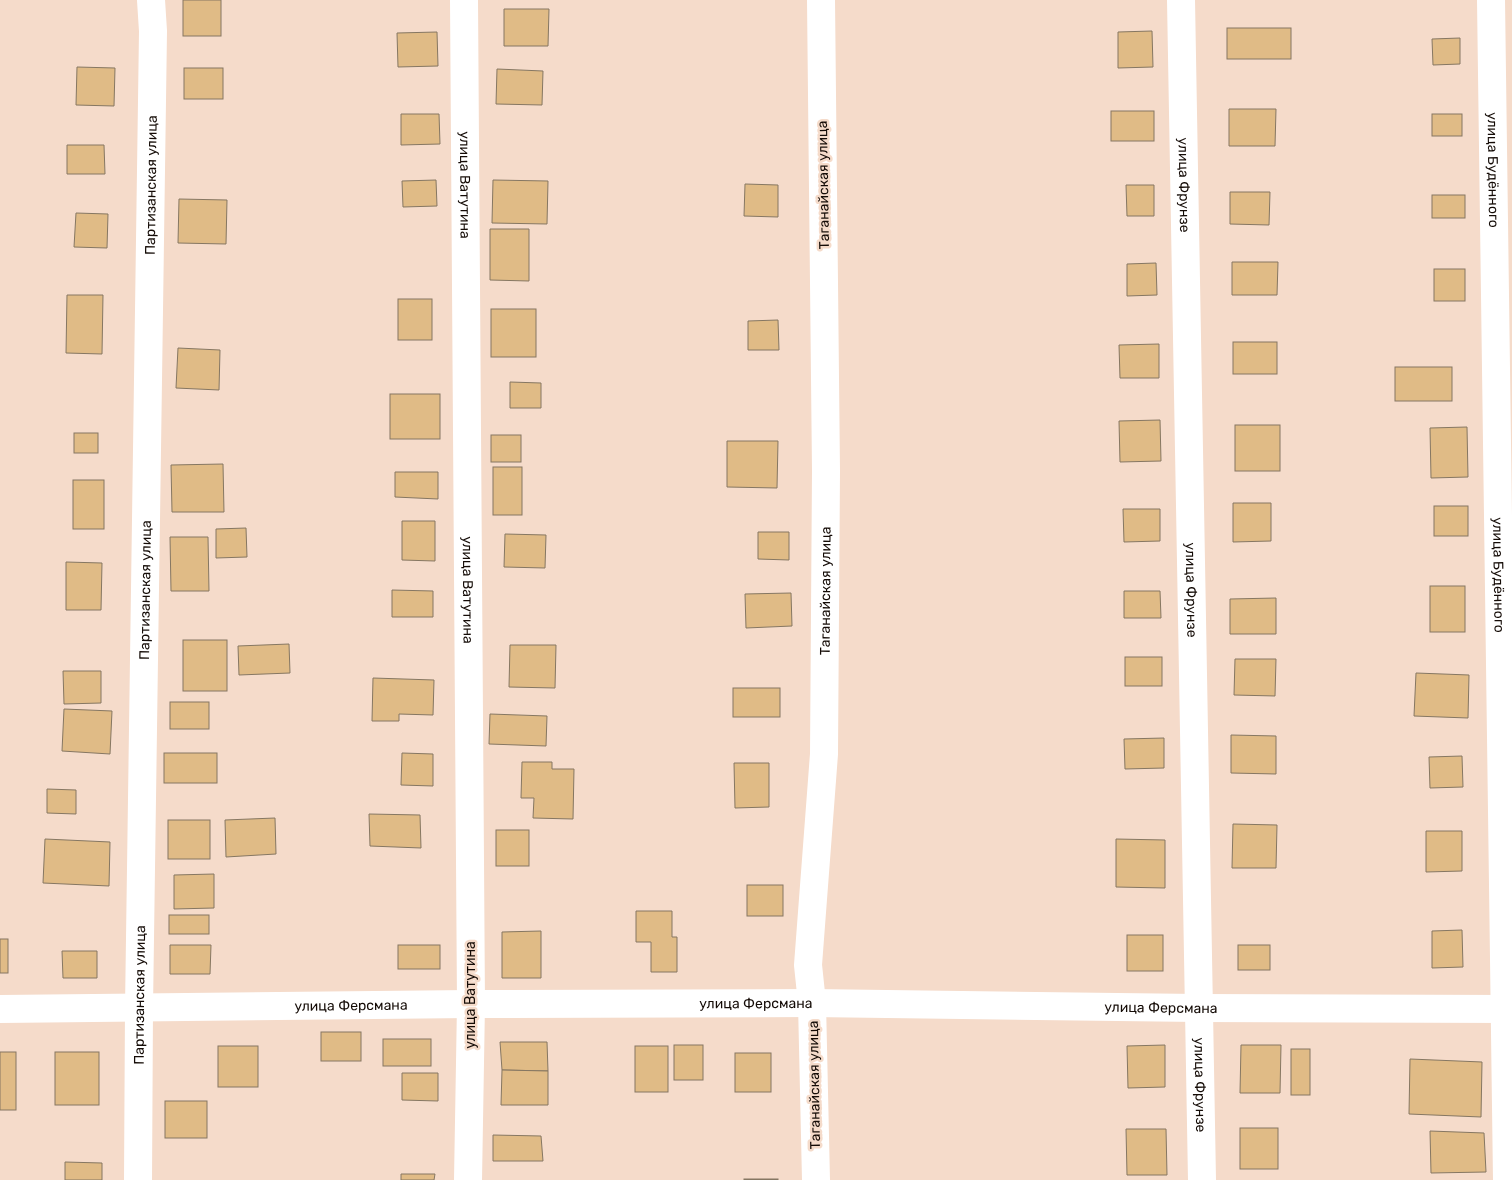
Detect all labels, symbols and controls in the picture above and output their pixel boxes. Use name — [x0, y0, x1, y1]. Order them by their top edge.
street label: улица Будённого — [1484, 112, 1502, 228]
street label: Партизанская улица — [142, 115, 161, 255]
street label: Таганайская улица — [814, 121, 833, 249]
street label: улица Ватутина — [456, 131, 474, 239]
street label: улица Фрунзе — [1174, 137, 1193, 233]
street label: улица Будённого — [1489, 517, 1508, 633]
street label: Партизанская улица — [136, 520, 155, 660]
street label: Таганайская улица — [817, 526, 835, 655]
street label: улица Ватутина — [459, 536, 476, 644]
street label: улица Фрунзе — [1182, 542, 1200, 638]
street label: Партизанская улица — [131, 925, 149, 1065]
street label: улица Ватутина — [462, 941, 479, 1049]
street label: улица Ферсмана — [699, 995, 813, 1012]
street label: улица Ферсмана — [294, 997, 408, 1015]
street label: улица Ферсмана — [1104, 999, 1218, 1017]
street label: Таганайская улица — [805, 1021, 824, 1149]
street label: улица Фрунзе — [1190, 1037, 1209, 1133]

